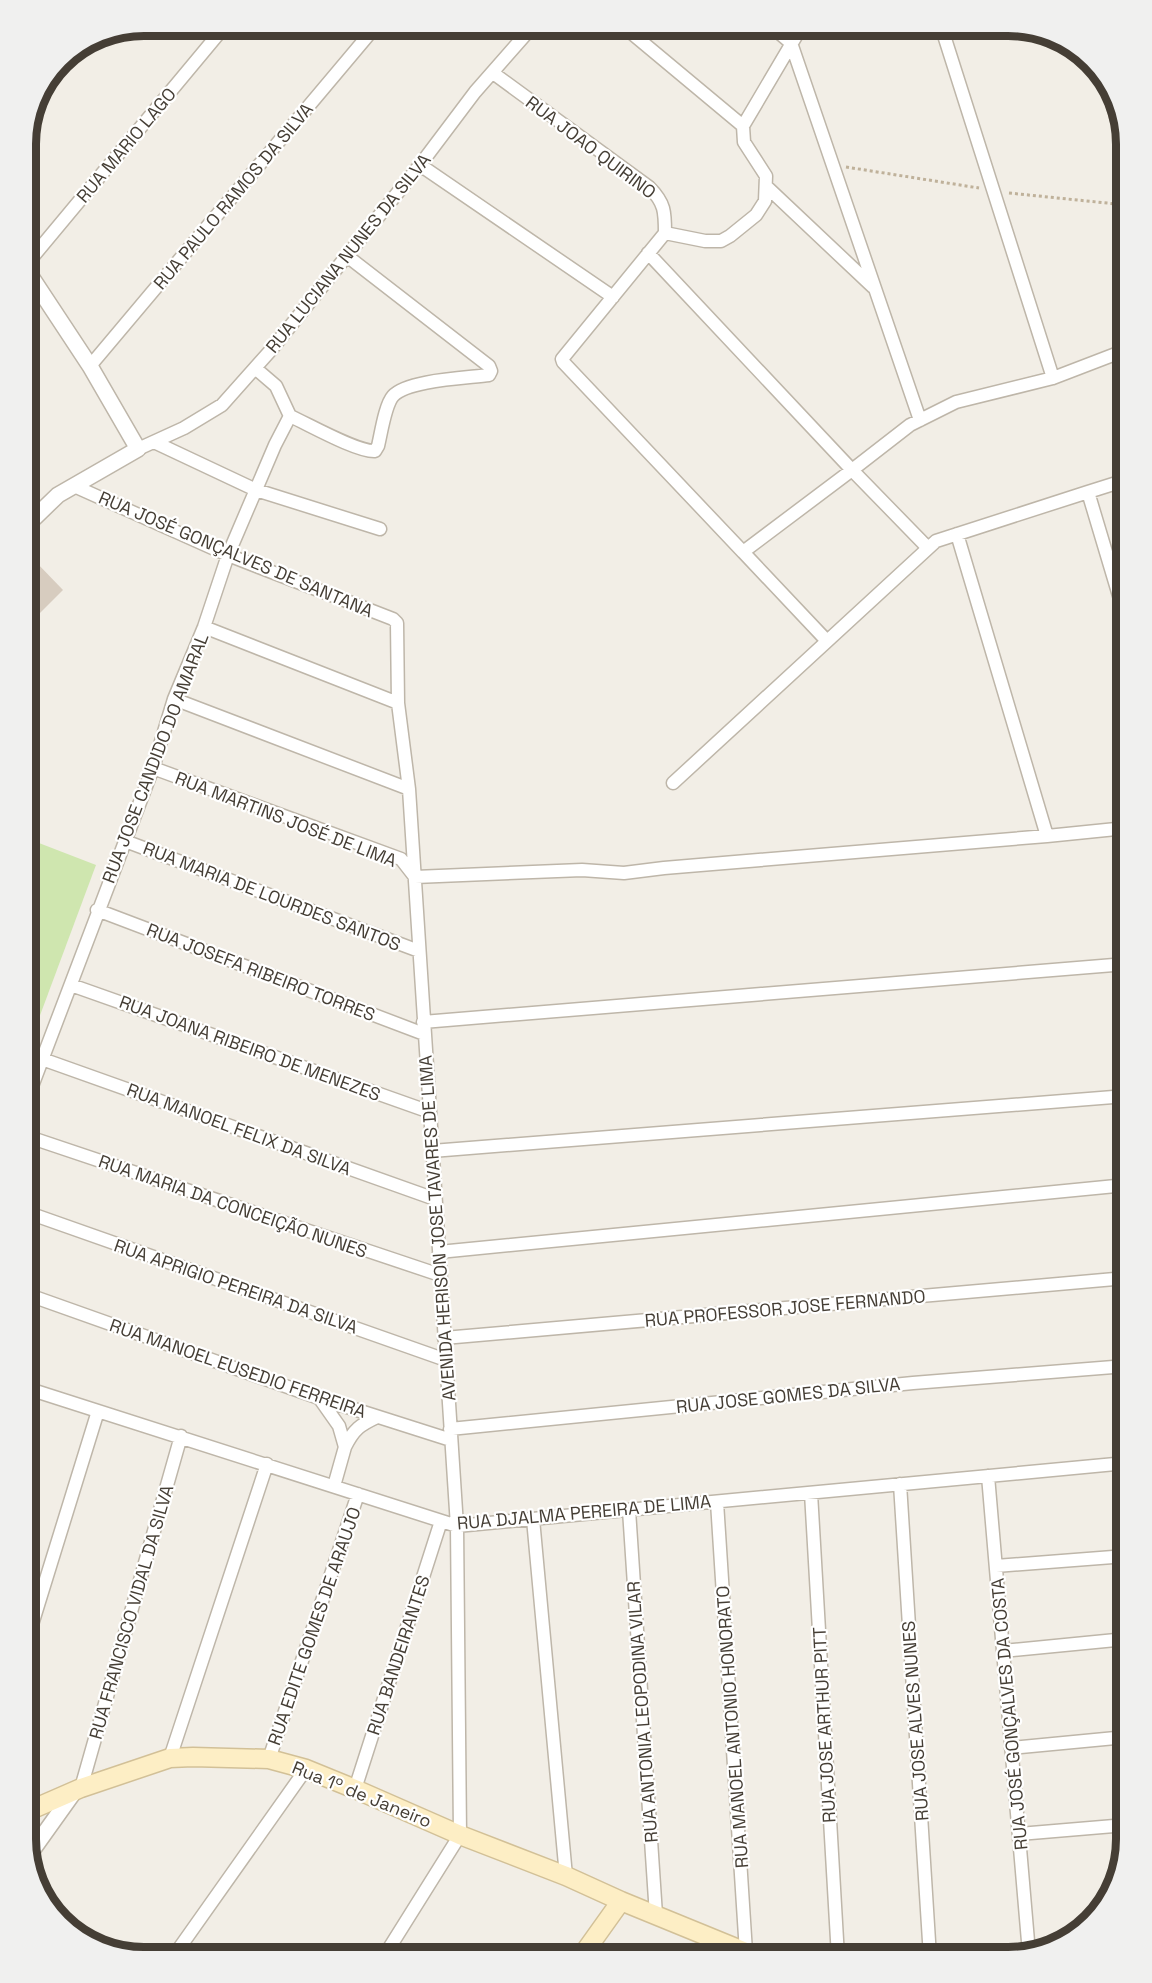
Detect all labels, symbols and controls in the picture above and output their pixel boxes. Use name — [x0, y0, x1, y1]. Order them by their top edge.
street label: RUA MARIO LAGO — [71, 83, 181, 207]
street label: RUA JOAO QUIRINO — [521, 91, 661, 203]
street label: RUA PAULO RAMOS DA SILVA — [148, 98, 318, 294]
street label: RUA LUCIANA NUNES DA SILVA — [260, 149, 436, 357]
street label: RUA JOSÉ GONÇALVES DE SANTANA — [95, 486, 377, 622]
street label: RUA JOSE CANDIDO DO AMARAL — [97, 630, 213, 886]
street label: RUA MARTINS JOSÉ DE LIMA — [172, 766, 400, 872]
street label: RUA MARIA DE LOURDES SANTOS — [140, 836, 404, 956]
street label: RUA JOSEFA RIBEIRO TORRES — [144, 918, 378, 1026]
street label: RUA JOANA RIBEIRO DE MENEZES — [116, 990, 384, 1106]
street label: AVENIDA HERISON JOSE TAVARES DE LIMA — [413, 1054, 461, 1402]
street label: RUA MANOEL FELIX DA SILVA — [124, 1078, 354, 1180]
street label: RUA MARIA DA CONCEIÇÃO NUNES — [96, 1149, 370, 1263]
street label: RUA APRIGIO PEREIRA DA SILVA — [111, 1233, 361, 1339]
street label: RUA PROFESSOR JOSE FERNANDO — [644, 1284, 926, 1332]
street label: RUA MANOEL EUSEDIO FERREIRA — [107, 1313, 369, 1423]
street label: RUA JOSE GOMES DA SILVA — [675, 1372, 901, 1418]
street label: RUA FRANCISCO VIDAL DA SILVA — [84, 1482, 178, 1742]
street label: RUA DJALMA PEREIRA DE LIMA — [456, 1489, 712, 1535]
street label: RUA EDITE GOMES DE ARAUJO — [262, 1504, 366, 1748]
street label: RUA BANDEIRANTES — [361, 1572, 435, 1738]
street label: RUA JOSÉ GONÇALVES DA COSTA — [986, 1577, 1032, 1851]
street label: RUA ANTONIA LEOPODINA VILAR — [621, 1580, 663, 1844]
street label: RUA MANOEL ANTONIO HONORATO — [711, 1585, 753, 1869]
street label: RUA JOSE ALVES NUNES — [897, 1620, 933, 1822]
street label: RUA JOSE ARTHUR PITT — [807, 1626, 841, 1824]
street label: Rua 1º de Janeiro — [289, 1756, 435, 1832]

